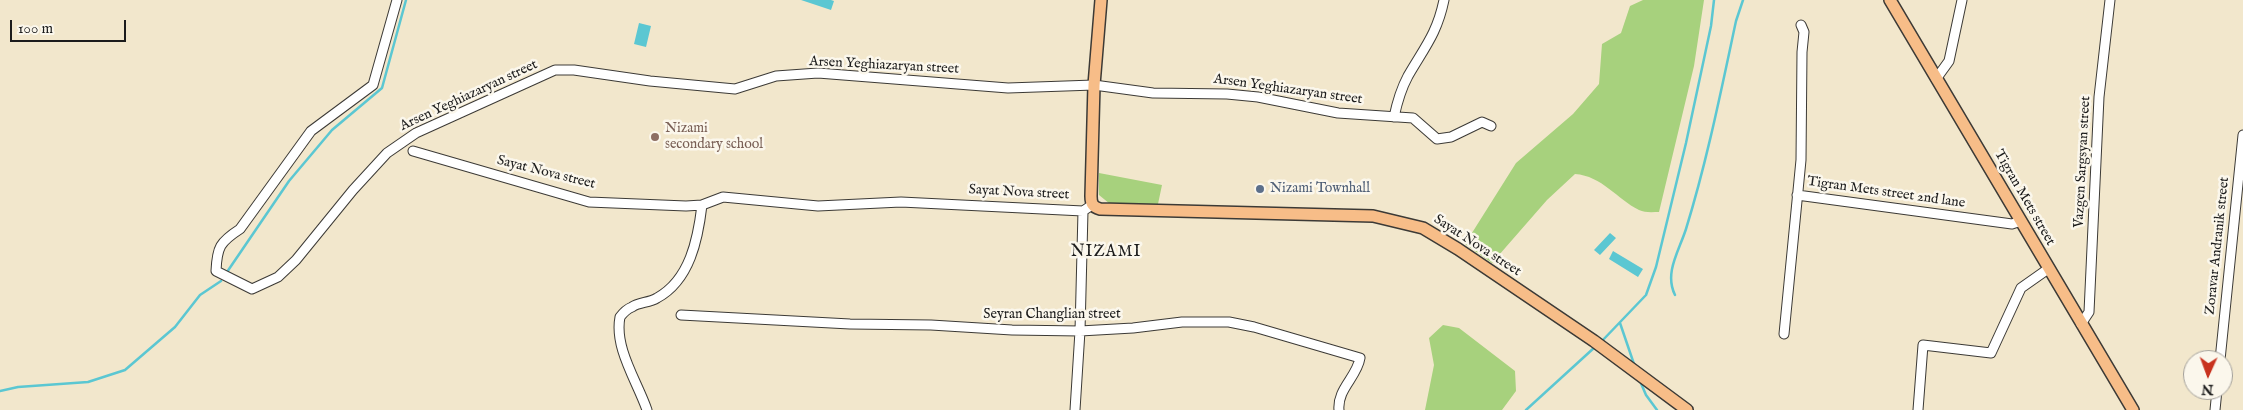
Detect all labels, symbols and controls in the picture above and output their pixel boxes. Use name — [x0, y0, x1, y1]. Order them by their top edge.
scale bar — [12, 10, 129, 42]
text: 100 m — [18, 19, 53, 38]
street label: Arsen Yeghiazaryan street — [809, 54, 959, 78]
street label: Arsen Yeghiazaryan street — [397, 57, 541, 135]
street label: Arsen Yeghiazaryan street — [1213, 71, 1363, 109]
street label: Vazgen Sargsyan street — [2071, 96, 2095, 228]
place label: Nizami secondary school — [665, 121, 763, 154]
marker: Nizami secondary school — [649, 131, 661, 143]
street label: Tigran Mets street — [1990, 147, 2058, 249]
street label: Sayat Nova street — [495, 153, 597, 193]
street label: Tigran Mets street 2nd lane — [1806, 174, 1966, 212]
street label: Zoravar Andranik street — [2202, 176, 2234, 316]
place label: Nizami Townhall — [1270, 181, 1370, 197]
street label: Sayat Nova street — [968, 182, 1070, 204]
marker: Nizami Townhall — [1254, 183, 1266, 195]
street label: Sayat Nova street — [1430, 212, 1524, 280]
district label: NIZAMI — [1070, 243, 1142, 263]
street label: Seyran Changlian street — [983, 307, 1121, 323]
north arrow — [2183, 350, 2233, 400]
text: N — [2201, 380, 2214, 398]

